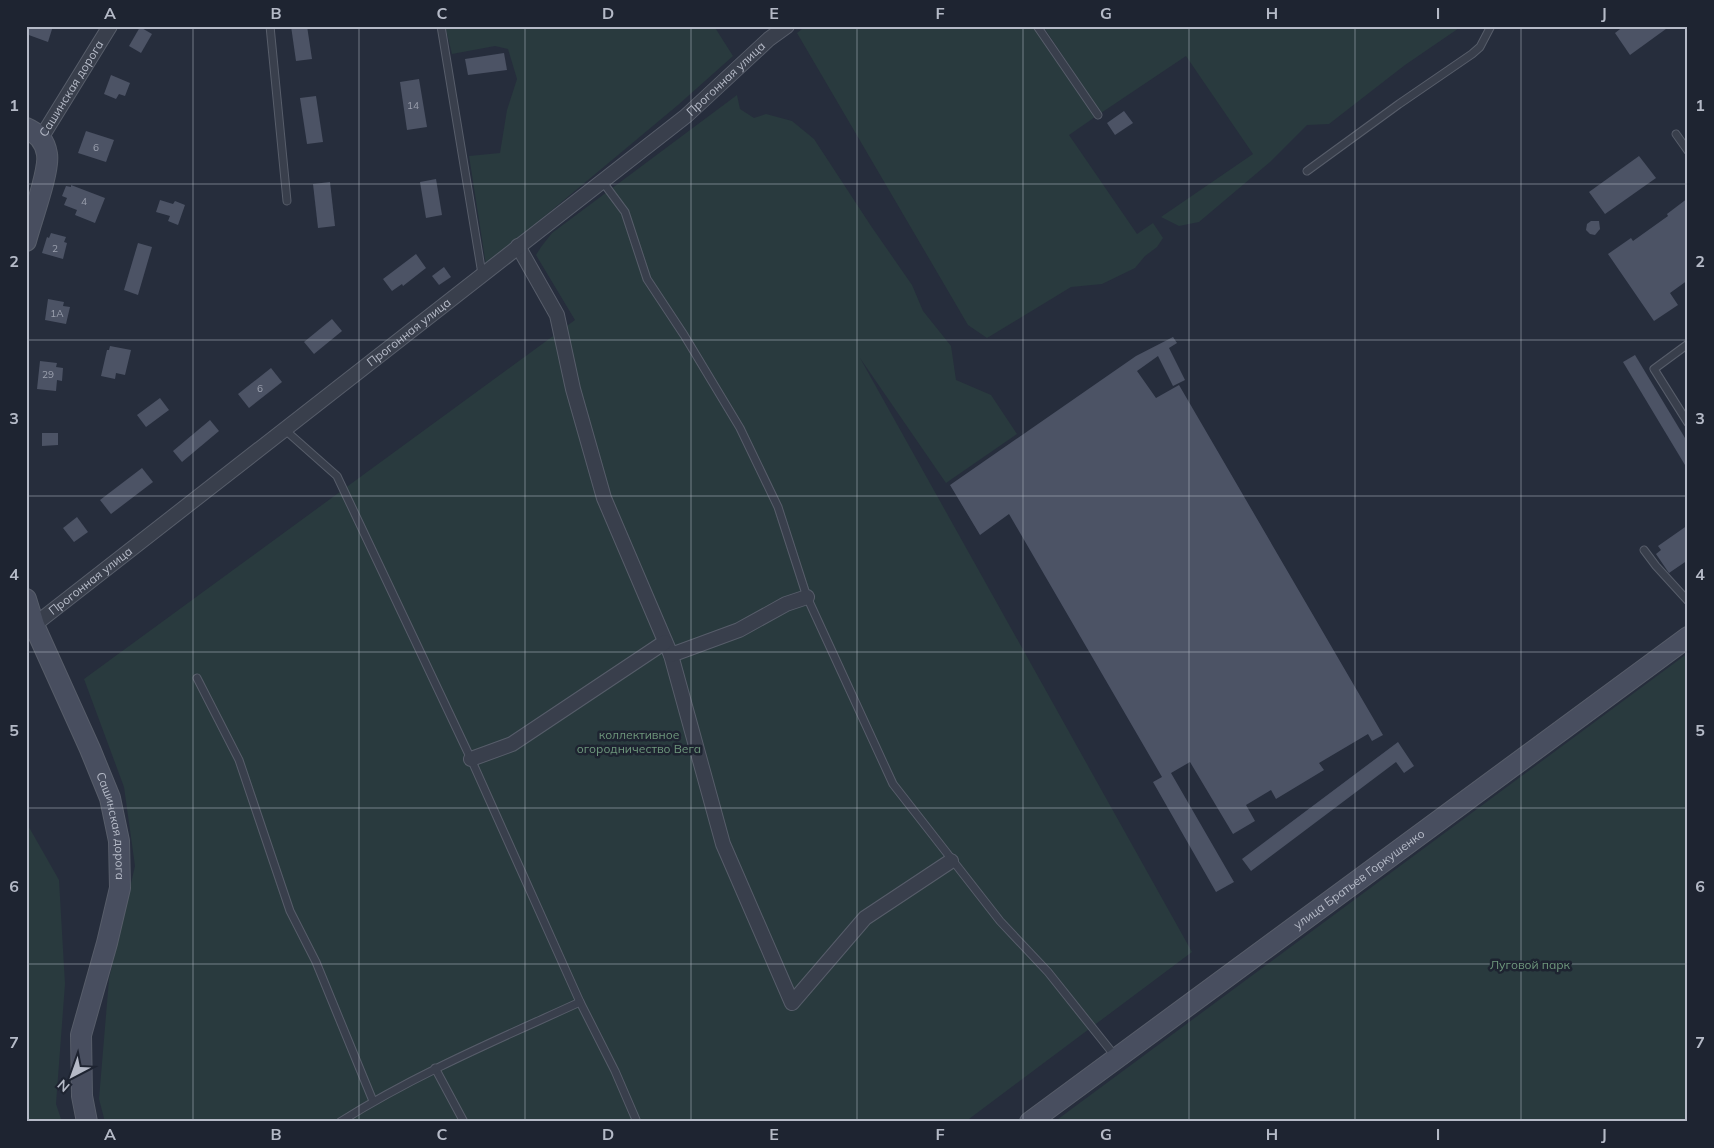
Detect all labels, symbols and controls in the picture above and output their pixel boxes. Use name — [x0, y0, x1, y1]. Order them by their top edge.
text: A — [104, 3, 116, 23]
text: B — [270, 3, 282, 23]
text: C — [437, 3, 448, 23]
text: D — [602, 3, 614, 23]
text: E — [769, 3, 779, 23]
text: F — [935, 3, 945, 23]
text: G — [1100, 3, 1112, 23]
text: H — [1266, 3, 1278, 23]
text: I — [1436, 3, 1440, 23]
text: J — [1601, 3, 1607, 23]
street label: Сашинская дорога — [36, 37, 106, 139]
street label: Прогонная улица — [683, 38, 768, 119]
text: 1 — [9, 95, 19, 115]
text: 1 — [1695, 95, 1705, 115]
house number: 14 — [407, 99, 419, 112]
house number: 6 — [93, 141, 99, 154]
house number: 4 — [81, 195, 87, 208]
house number: 2 — [52, 242, 58, 255]
text: 2 — [9, 251, 19, 271]
text: 2 — [1695, 251, 1705, 271]
street label: Прогонная улица — [364, 295, 454, 369]
house number: 1А — [50, 307, 64, 320]
house number: 29 — [42, 368, 54, 381]
house number: 6 — [257, 382, 263, 395]
text: 3 — [9, 408, 19, 428]
text: 3 — [1695, 408, 1705, 428]
street label: Прогонная улица — [45, 543, 135, 618]
text: 4 — [9, 564, 19, 584]
text: 4 — [1695, 564, 1705, 584]
text: 5 — [9, 720, 19, 740]
text: 5 — [1695, 720, 1705, 740]
park label: коллективное огородничество Вега — [577, 727, 701, 756]
street label: Сашинская дорога — [93, 770, 128, 880]
street label: улица Братьев Горкушенко — [1290, 826, 1427, 932]
text: 6 — [9, 876, 19, 896]
text: 6 — [1695, 876, 1705, 896]
park label: Луговой парк — [1490, 957, 1571, 972]
text: 7 — [9, 1032, 19, 1052]
text: 7 — [1695, 1032, 1705, 1052]
north arrow — [48, 1050, 98, 1100]
text: N — [54, 1076, 73, 1096]
text: A — [104, 1124, 116, 1144]
text: B — [270, 1124, 282, 1144]
text: C — [437, 1124, 448, 1144]
text: D — [602, 1124, 614, 1144]
text: E — [769, 1124, 779, 1144]
text: F — [935, 1124, 945, 1144]
text: G — [1100, 1124, 1112, 1144]
text: H — [1266, 1124, 1278, 1144]
text: I — [1436, 1124, 1440, 1144]
text: J — [1601, 1124, 1607, 1144]

